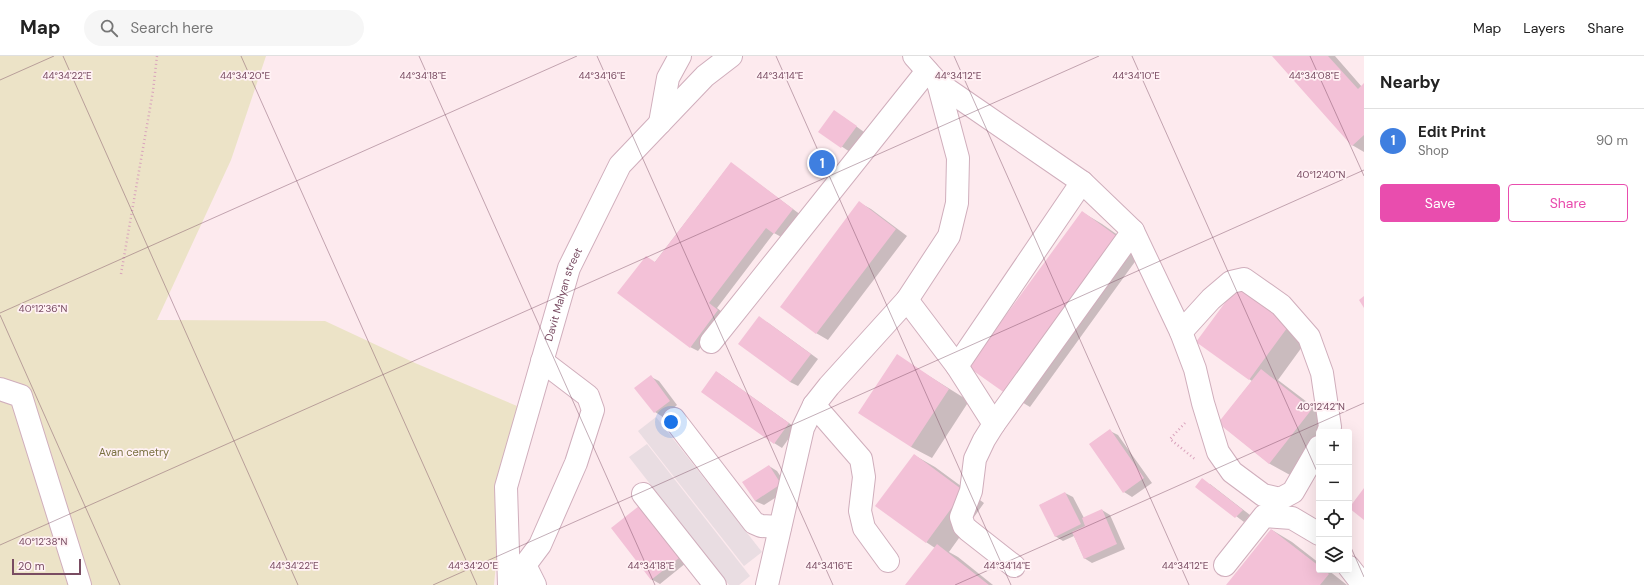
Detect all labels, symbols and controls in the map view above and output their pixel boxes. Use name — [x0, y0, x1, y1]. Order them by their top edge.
search box — [84, 10, 364, 46]
text: Map — [20, 15, 60, 40]
icon: search — [98, 17, 120, 39]
text: Search here — [130, 18, 213, 38]
text: Map — [1473, 19, 1501, 37]
text: Layers — [1523, 19, 1565, 37]
text: Share — [1587, 19, 1624, 37]
text: 44°34'22"E — [42, 69, 92, 82]
text: 44°34'20"E — [220, 69, 270, 82]
text: 44°34'18"E — [400, 69, 447, 82]
text: 44°34'16"E — [578, 69, 626, 82]
text: 44°34'14"E — [757, 69, 804, 82]
text: 44°34'12"E — [935, 69, 982, 82]
text: 44°34'10"E — [1112, 69, 1160, 82]
text: 44°34'08"E — [1289, 69, 1340, 82]
text: Nearby — [1380, 71, 1440, 93]
text: Edit Print — [1418, 122, 1486, 142]
text: 1 — [1391, 132, 1395, 149]
text: 90 m — [1596, 132, 1628, 149]
text: Shop — [1418, 142, 1449, 159]
pin: 1 — [809, 148, 835, 178]
text: 40°12'40"N — [1296, 168, 1346, 181]
button: Save — [1380, 184, 1500, 222]
button: Share — [1508, 184, 1628, 222]
street label: Davit Malyan street — [541, 245, 585, 343]
text: 40°12'36"N — [19, 302, 67, 315]
text: 40°12'42"N — [1297, 400, 1345, 413]
your location — [661, 412, 681, 432]
map controls — [1316, 429, 1352, 573]
button: + — [1316, 429, 1352, 465]
park label: Avan cemetry — [99, 445, 169, 459]
button: − — [1316, 465, 1352, 501]
button: locate — [1316, 501, 1352, 537]
text: 40°12'38"N — [19, 535, 67, 548]
button: layers — [1316, 537, 1352, 573]
scale bar — [12, 557, 81, 576]
text: 20 m — [18, 559, 44, 573]
text: 44°34'22"E — [269, 559, 319, 572]
text: 44°34'20"E — [448, 559, 498, 572]
text: 44°34'18"E — [628, 559, 675, 572]
text: 44°34'16"E — [805, 559, 853, 572]
text: 44°34'14"E — [984, 559, 1031, 572]
text: 44°34'12"E — [1162, 559, 1209, 572]

